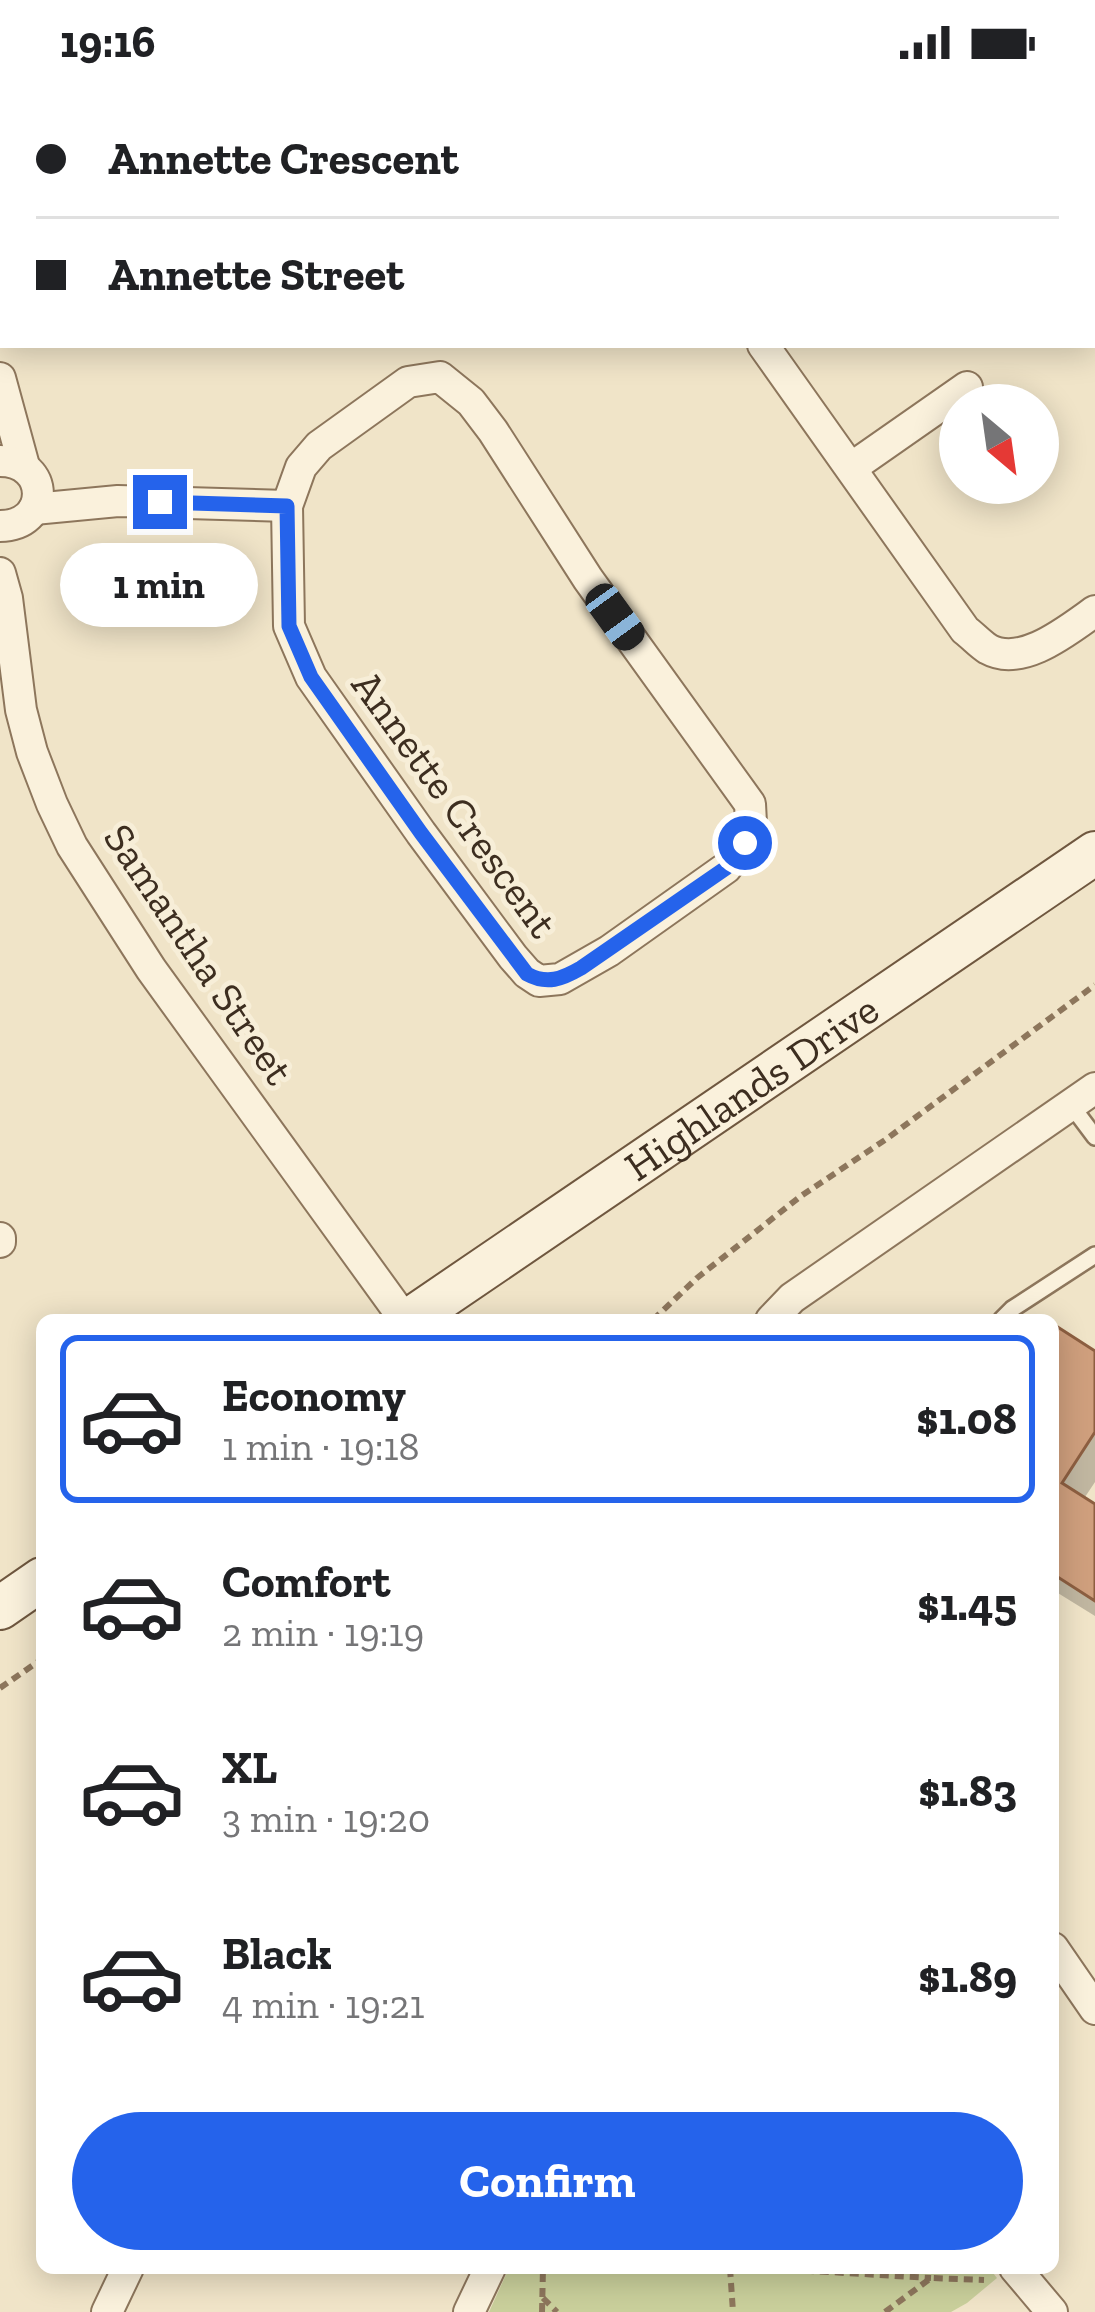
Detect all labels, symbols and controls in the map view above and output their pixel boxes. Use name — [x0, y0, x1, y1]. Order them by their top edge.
text: 19:16 — [60, 15, 156, 69]
text: Annette Crescent — [108, 132, 459, 186]
text: Annette Street — [108, 248, 404, 302]
north arrow — [939, 384, 1059, 504]
map controls — [939, 384, 1059, 504]
route end — [133, 475, 187, 529]
callout: 1 min — [61, 544, 259, 628]
text: 1 min — [113, 561, 205, 608]
car — [579, 577, 651, 657]
street label: Annette Crescent — [341, 661, 569, 948]
street label: Samantha Street — [93, 814, 305, 1094]
route start — [718, 816, 772, 870]
street label: Highlands Drive — [615, 983, 888, 1191]
icon: car — [78, 1365, 186, 1473]
text: Economy — [222, 1369, 406, 1423]
text: $1.08 — [916, 1392, 1017, 1446]
text: 1 min · 19:18 — [222, 1423, 420, 1470]
icon: car — [78, 1551, 186, 1659]
text: Comfort — [222, 1555, 390, 1609]
text: $1.45 — [917, 1578, 1017, 1632]
text: 2 min · 19:19 — [222, 1609, 424, 1656]
icon: car — [78, 1737, 186, 1845]
text: XL — [222, 1741, 277, 1795]
text: $1.83 — [918, 1764, 1017, 1818]
text: 3 min · 19:20 — [222, 1795, 430, 1842]
icon: car — [78, 1923, 186, 2031]
text: Black — [222, 1927, 332, 1981]
text: $1.89 — [918, 1950, 1017, 2004]
text: 4 min · 19:21 — [222, 1981, 425, 2028]
button: Confirm — [72, 2112, 1023, 2250]

